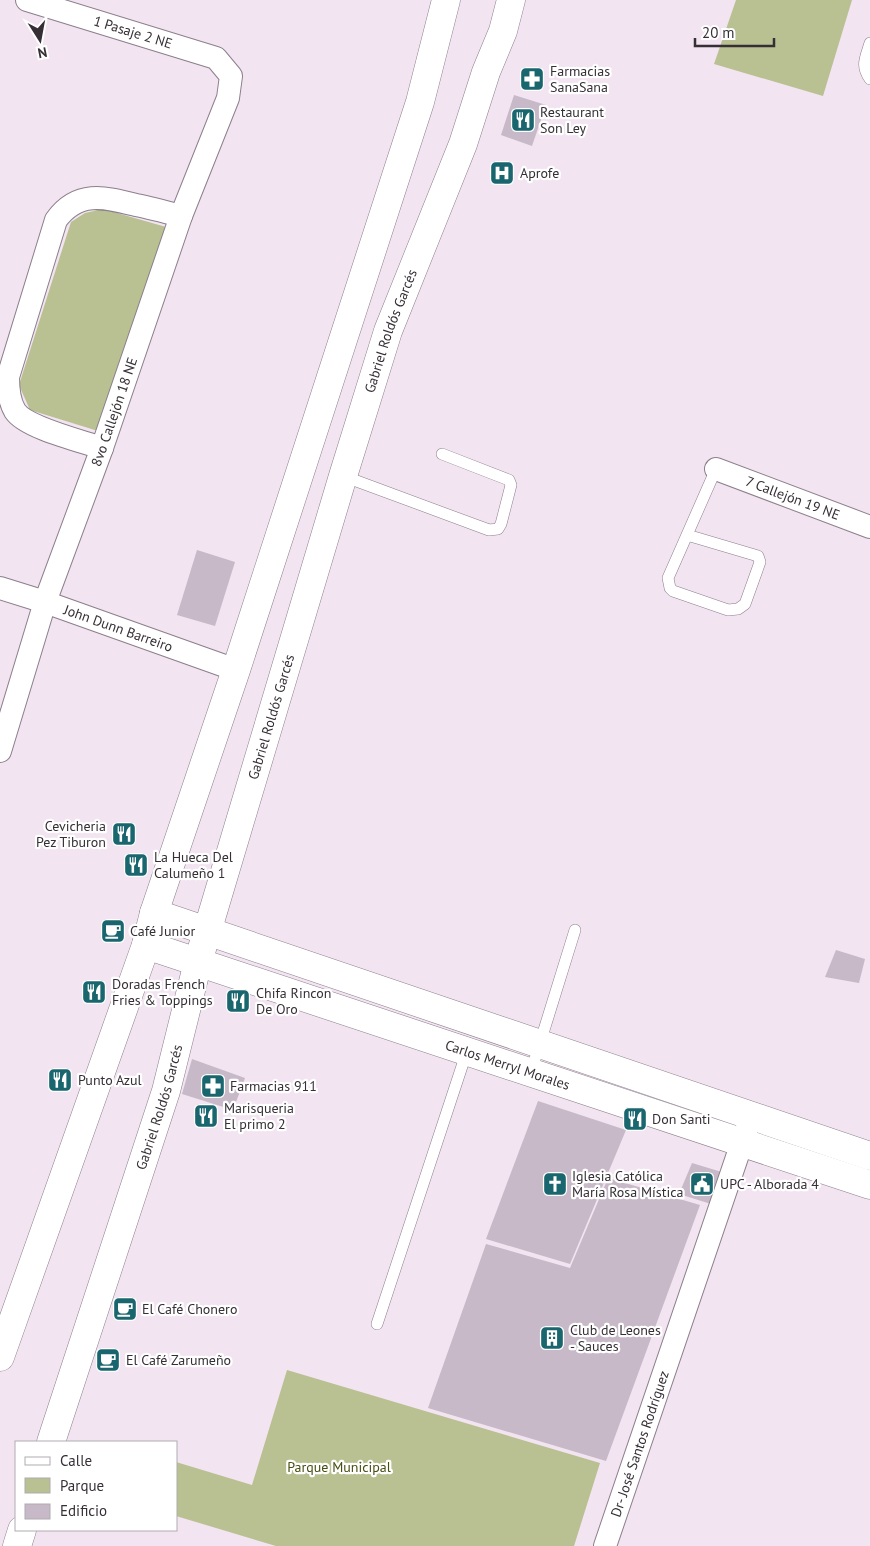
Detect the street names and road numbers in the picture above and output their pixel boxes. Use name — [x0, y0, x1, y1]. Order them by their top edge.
street label: 1 Pasaje 2 NE — [91, 11, 175, 53]
street label: Gabriel Roldós Garcés — [360, 267, 421, 395]
street label: 8vo Callejón 18 NE — [87, 355, 141, 469]
street label: 7 Callejón 19 NE — [743, 472, 842, 524]
street label: John Dunn Barreiro — [61, 600, 175, 656]
street label: Gabriel Roldós Garcés — [244, 652, 298, 782]
street label: Carlos Merryl Morales — [443, 1036, 572, 1094]
street label: Gabriel Roldós Garcés — [132, 1043, 186, 1172]
street label: Dr- José Santos Rodríguez — [607, 1368, 673, 1519]

